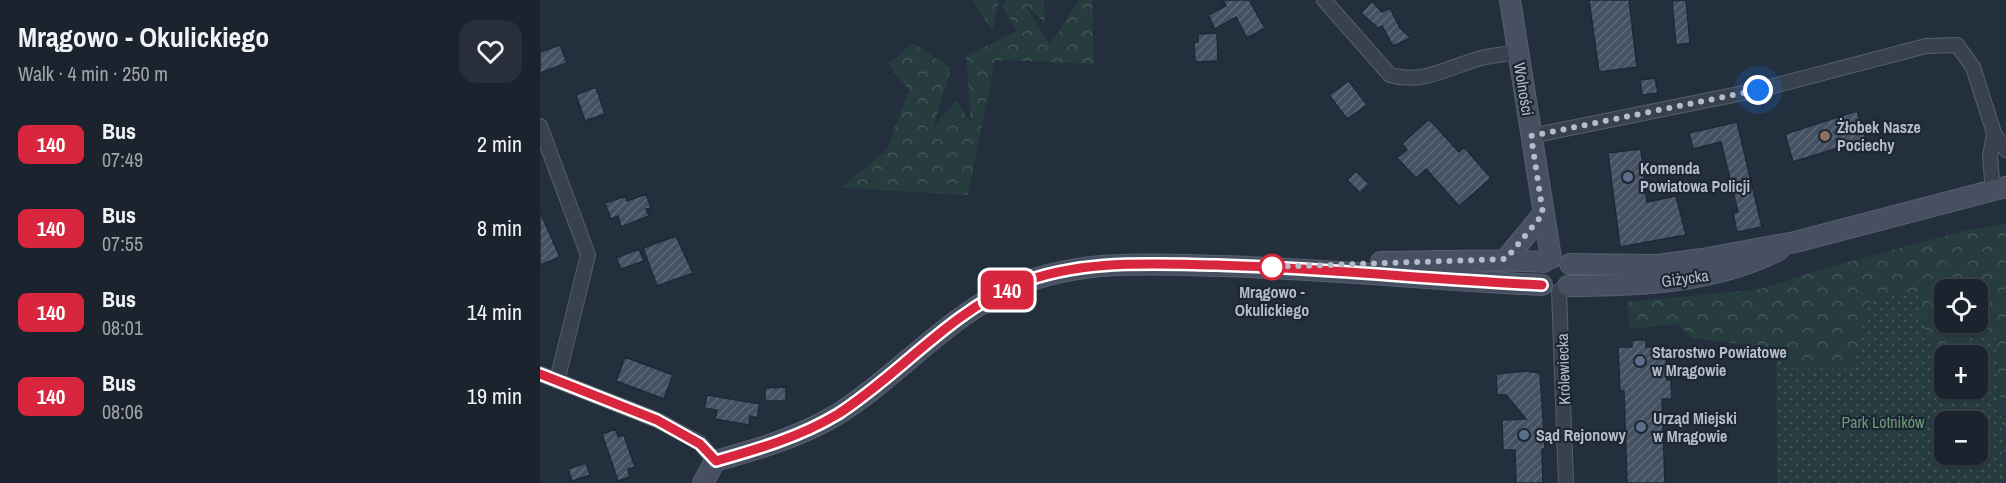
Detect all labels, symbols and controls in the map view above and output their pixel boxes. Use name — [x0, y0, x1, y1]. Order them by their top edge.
text: Mrągowo - Okulickiego — [18, 18, 269, 56]
button: heart — [459, 20, 522, 83]
text: Walk · 4 min · 250 m — [18, 60, 168, 87]
street label: Wolności — [1509, 61, 1539, 117]
your location — [1743, 75, 1773, 105]
text: Bus — [102, 116, 136, 146]
place label: Żłobek Nasze Pociechy — [1837, 116, 1921, 156]
text: 2 min — [477, 129, 522, 159]
marker: Żłobek Nasze Pociechy — [1818, 129, 1832, 143]
text: 140 — [37, 130, 65, 159]
text: 07:49 — [102, 146, 143, 173]
place label: Komenda Powiatowa Policji — [1640, 157, 1750, 197]
marker: Komenda Powiatowa Policji — [1621, 170, 1635, 184]
text: Bus — [102, 200, 136, 230]
text: 8 min — [477, 213, 522, 243]
text: 140 — [37, 214, 65, 243]
text: 07:55 — [102, 230, 143, 257]
marker: Mrągowo - Okulickiego — [1259, 254, 1285, 280]
street label: Giżycka — [1660, 264, 1711, 292]
line badge: 140 — [972, 270, 1042, 310]
text: 140 — [993, 276, 1021, 305]
map controls — [1934, 279, 1988, 465]
button: locate — [1934, 279, 1988, 333]
place label: Mrągowo - Okulickiego — [1235, 281, 1309, 321]
text: Bus — [102, 284, 136, 314]
text: 14 min — [467, 297, 522, 327]
text: 140 — [37, 298, 65, 327]
text: 08:01 — [102, 314, 143, 341]
street label: Królewiecka — [1551, 332, 1575, 405]
place label: Starostwo Powiatowe w Mrągowie — [1652, 341, 1787, 381]
button: + — [1934, 345, 1988, 399]
marker: Starostwo Powiatowe w Mrągowie — [1633, 354, 1647, 368]
text: Bus — [102, 368, 136, 398]
text: 19 min — [467, 381, 522, 411]
text: 140 — [37, 382, 65, 411]
text: 08:06 — [102, 398, 143, 425]
place label: Urząd Miejski w Mrągowie — [1653, 407, 1737, 447]
park label: Park Lotników — [1841, 411, 1925, 433]
button: − — [1934, 411, 1988, 465]
marker: Urząd Miejski w Mrągowie — [1634, 420, 1648, 434]
place label: Sąd Rejonowy — [1536, 424, 1626, 446]
marker: Sąd Rejonowy — [1517, 428, 1531, 442]

